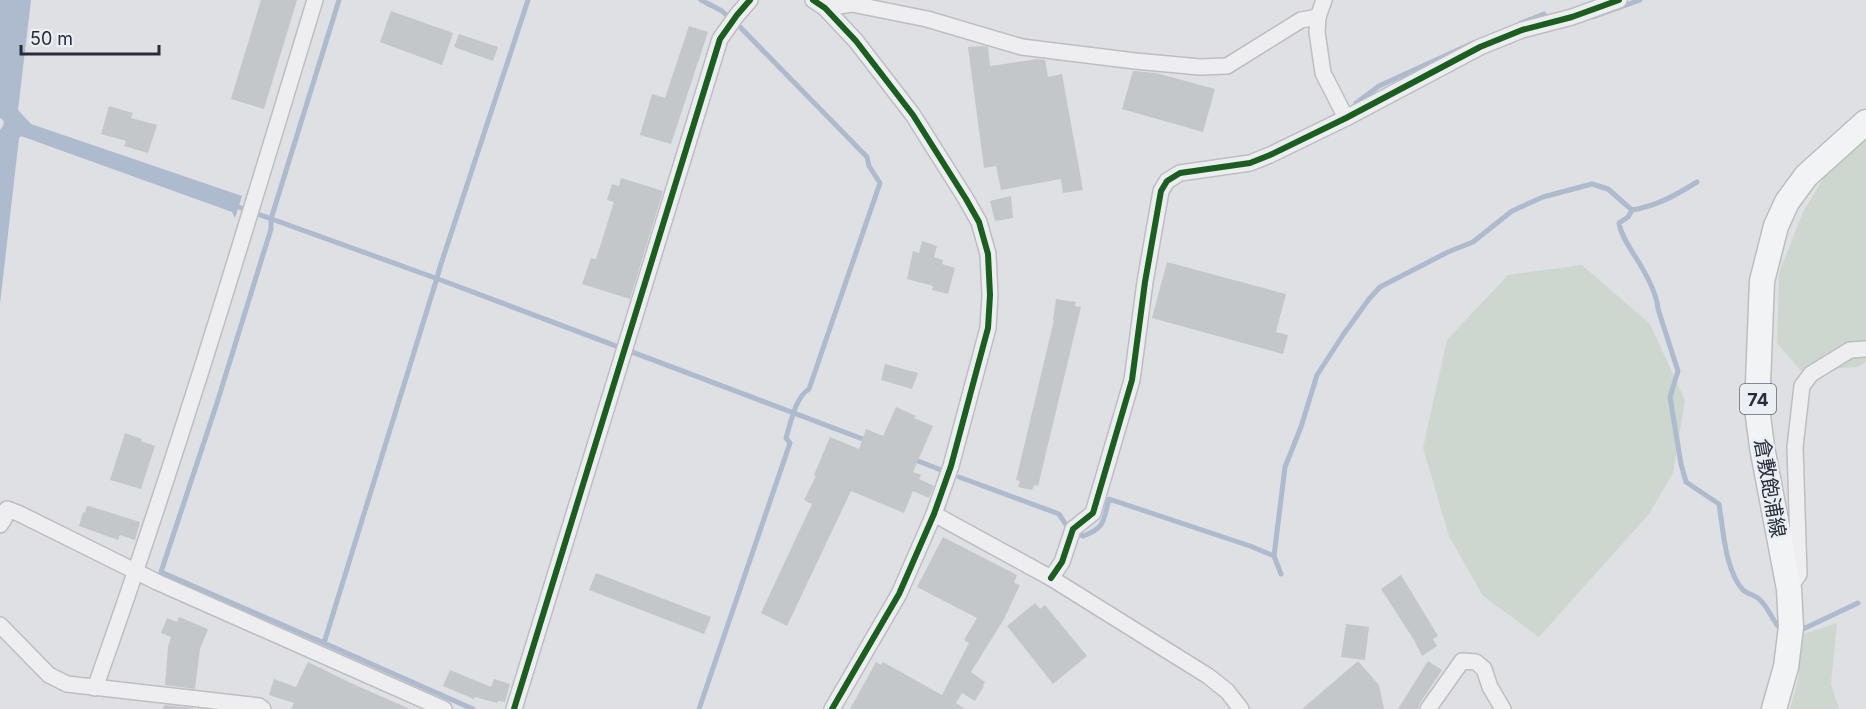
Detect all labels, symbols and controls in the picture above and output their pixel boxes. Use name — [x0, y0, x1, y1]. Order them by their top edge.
scale bar — [21, 18, 159, 56]
text: 50 m — [30, 28, 73, 49]
road number: 74 — [1740, 384, 1776, 414]
street label: 倉敷飽浦線 — [1749, 437, 1791, 539]

